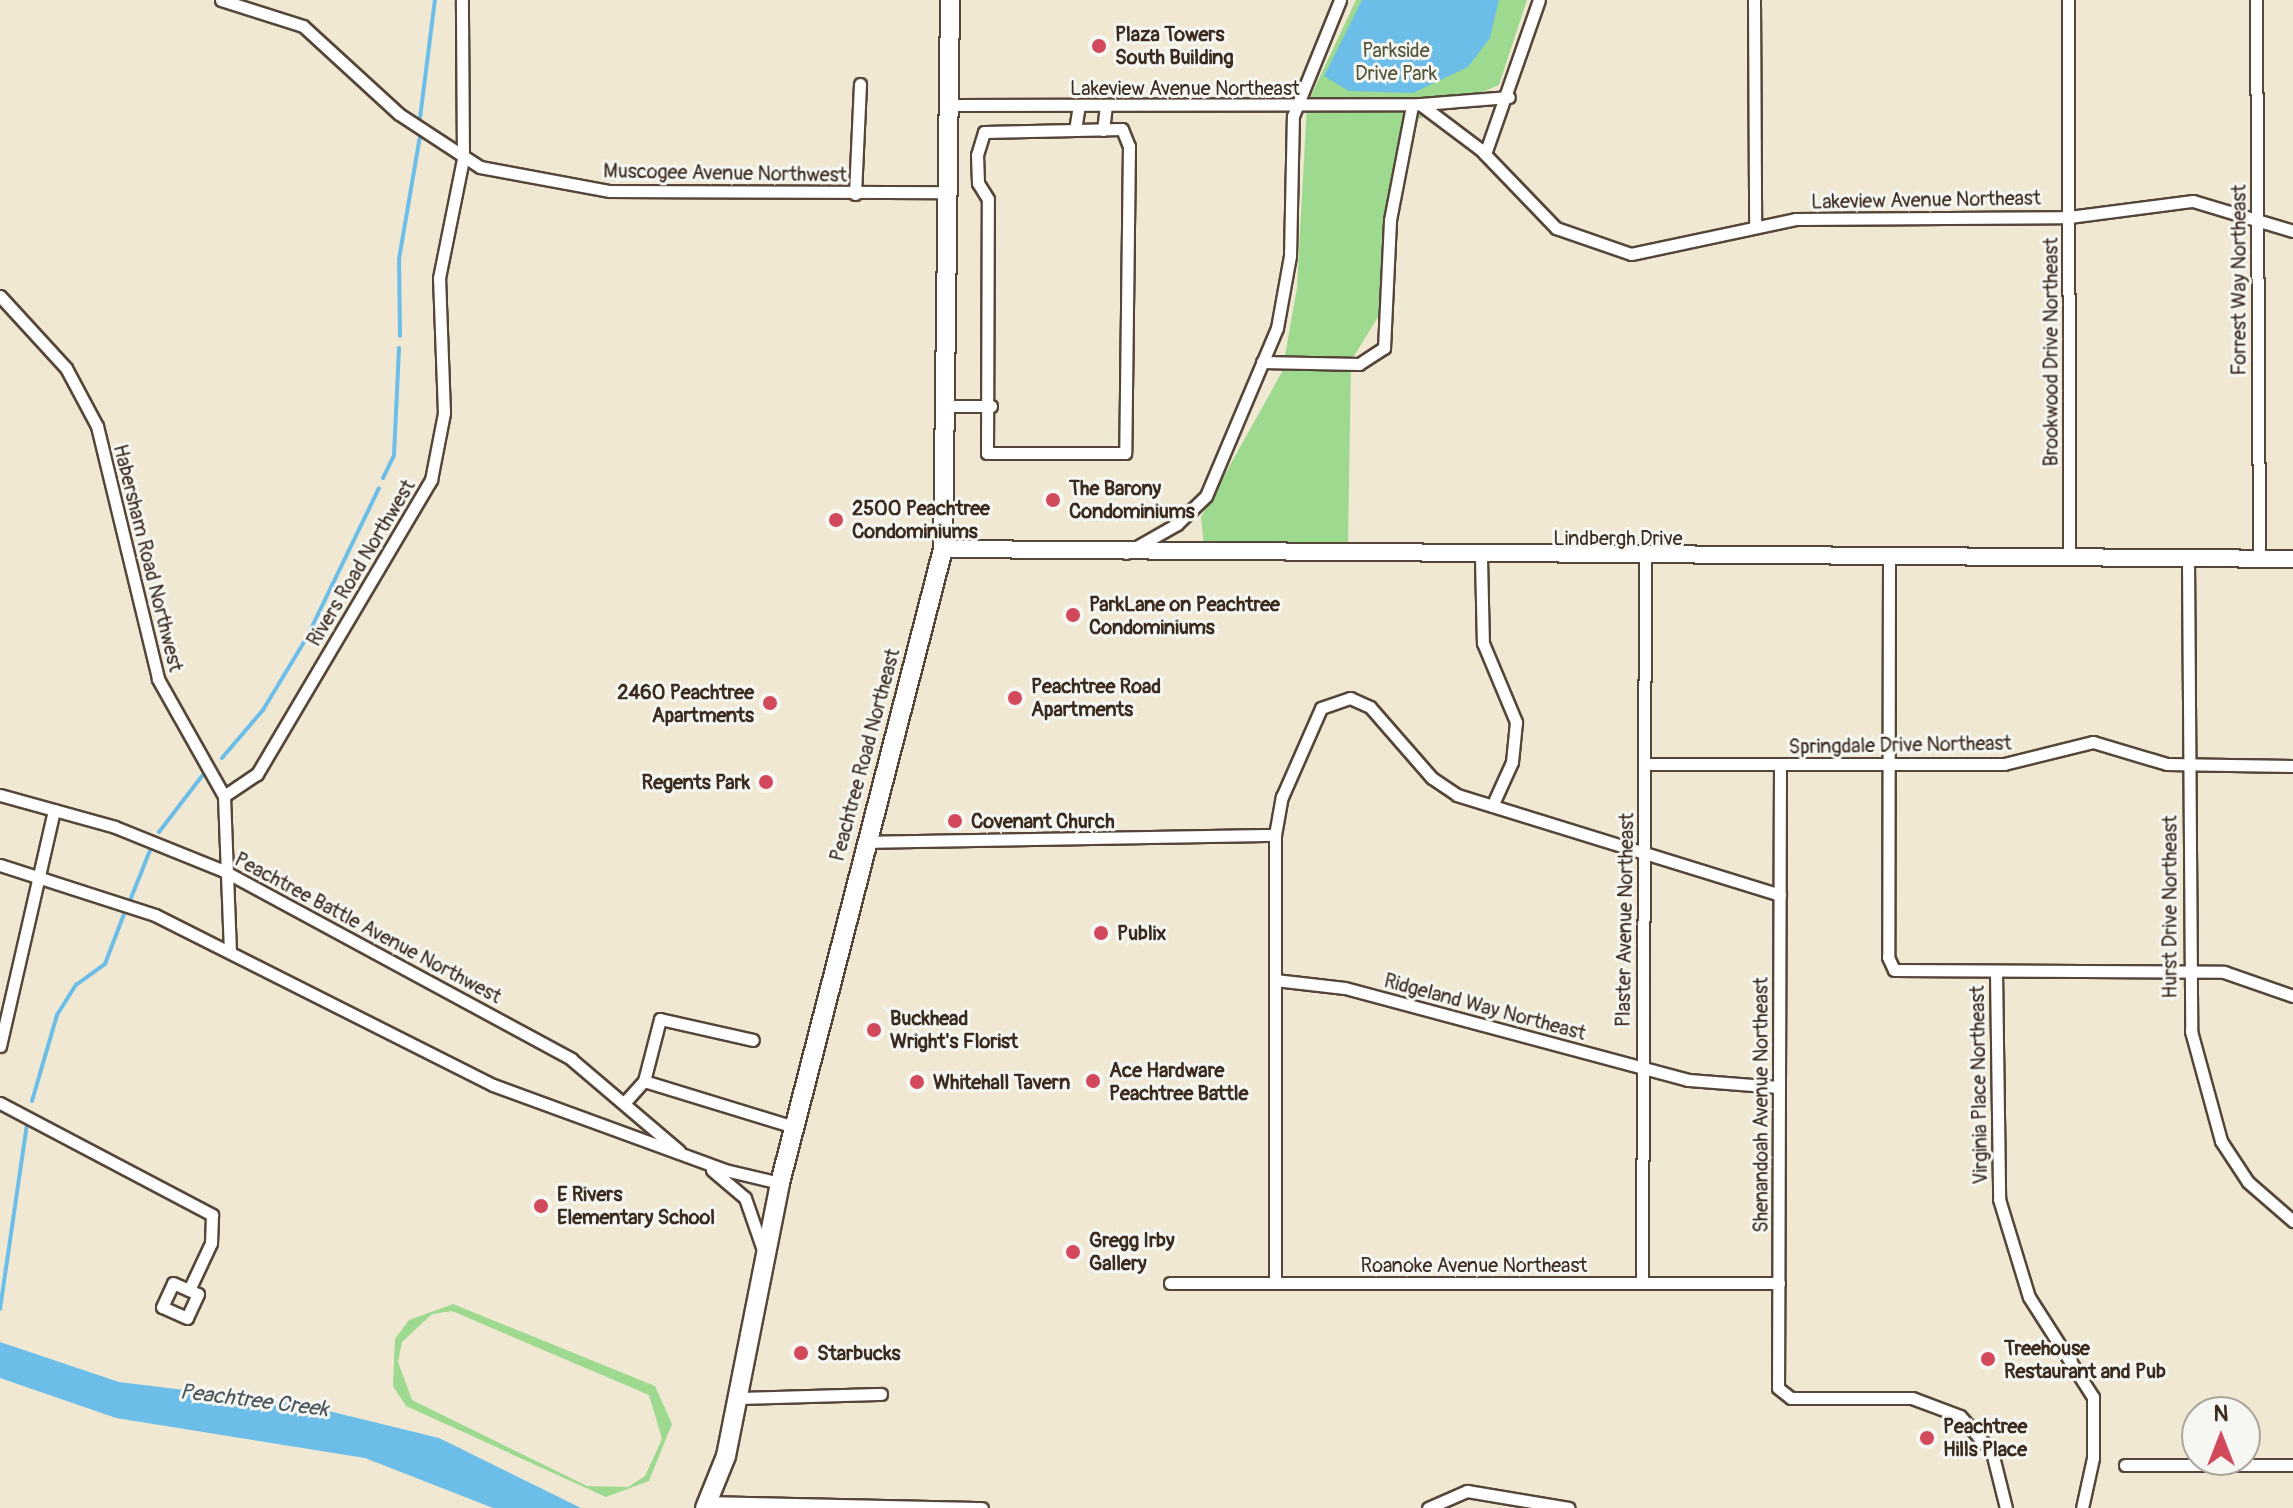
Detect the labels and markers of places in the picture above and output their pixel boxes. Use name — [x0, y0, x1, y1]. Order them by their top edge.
place label: Plaza Towers South Building — [1115, 22, 1233, 69]
marker: Plaza Towers South Building — [1090, 37, 1108, 55]
place label: The Barony Condominiums — [1069, 476, 1195, 523]
marker: The Barony Condominiums — [1044, 491, 1062, 509]
place label: 2500 Peachtree Condominiums — [852, 496, 990, 543]
marker: 2500 Peachtree Condominiums — [827, 511, 845, 529]
place label: ParkLane on Peachtree Condominiums — [1089, 592, 1280, 639]
marker: ParkLane on Peachtree Condominiums — [1064, 606, 1082, 624]
place label: Peachtree Road Apartments — [1031, 674, 1161, 721]
place label: 2460 Peachtree Apartments — [617, 680, 754, 727]
marker: Peachtree Road Apartments — [1006, 689, 1024, 707]
marker: 2460 Peachtree Apartments — [761, 694, 779, 712]
place label: Regents Park — [642, 770, 750, 794]
marker: Regents Park — [757, 773, 775, 791]
place label: Covenant Church — [971, 809, 1115, 833]
marker: Covenant Church — [946, 812, 964, 830]
place label: Publix — [1117, 921, 1166, 945]
marker: Publix — [1092, 924, 1110, 942]
place label: Buckhead Wright's Florist — [890, 1006, 1018, 1053]
marker: Buckhead Wright's Florist — [865, 1021, 883, 1039]
place label: Ace Hardware Peachtree Battle — [1109, 1058, 1248, 1105]
place label: Whitehall Tavern — [933, 1070, 1070, 1094]
marker: Ace Hardware Peachtree Battle — [1084, 1072, 1102, 1090]
marker: Whitehall Tavern — [908, 1073, 926, 1091]
place label: E Rivers Elementary School — [557, 1182, 715, 1229]
marker: E Rivers Elementary School — [532, 1197, 550, 1215]
place label: Gregg Irby Gallery — [1089, 1228, 1174, 1275]
marker: Gregg Irby Gallery — [1064, 1243, 1082, 1261]
place label: Treehouse Restaurant and Pub — [2004, 1336, 2166, 1383]
place label: Starbucks — [817, 1341, 900, 1365]
marker: Starbucks — [792, 1344, 810, 1362]
marker: Treehouse Restaurant and Pub — [1979, 1350, 1997, 1368]
place label: Peachtree Hills Place — [1943, 1414, 2027, 1461]
marker: Peachtree Hills Place — [1918, 1429, 1936, 1447]

